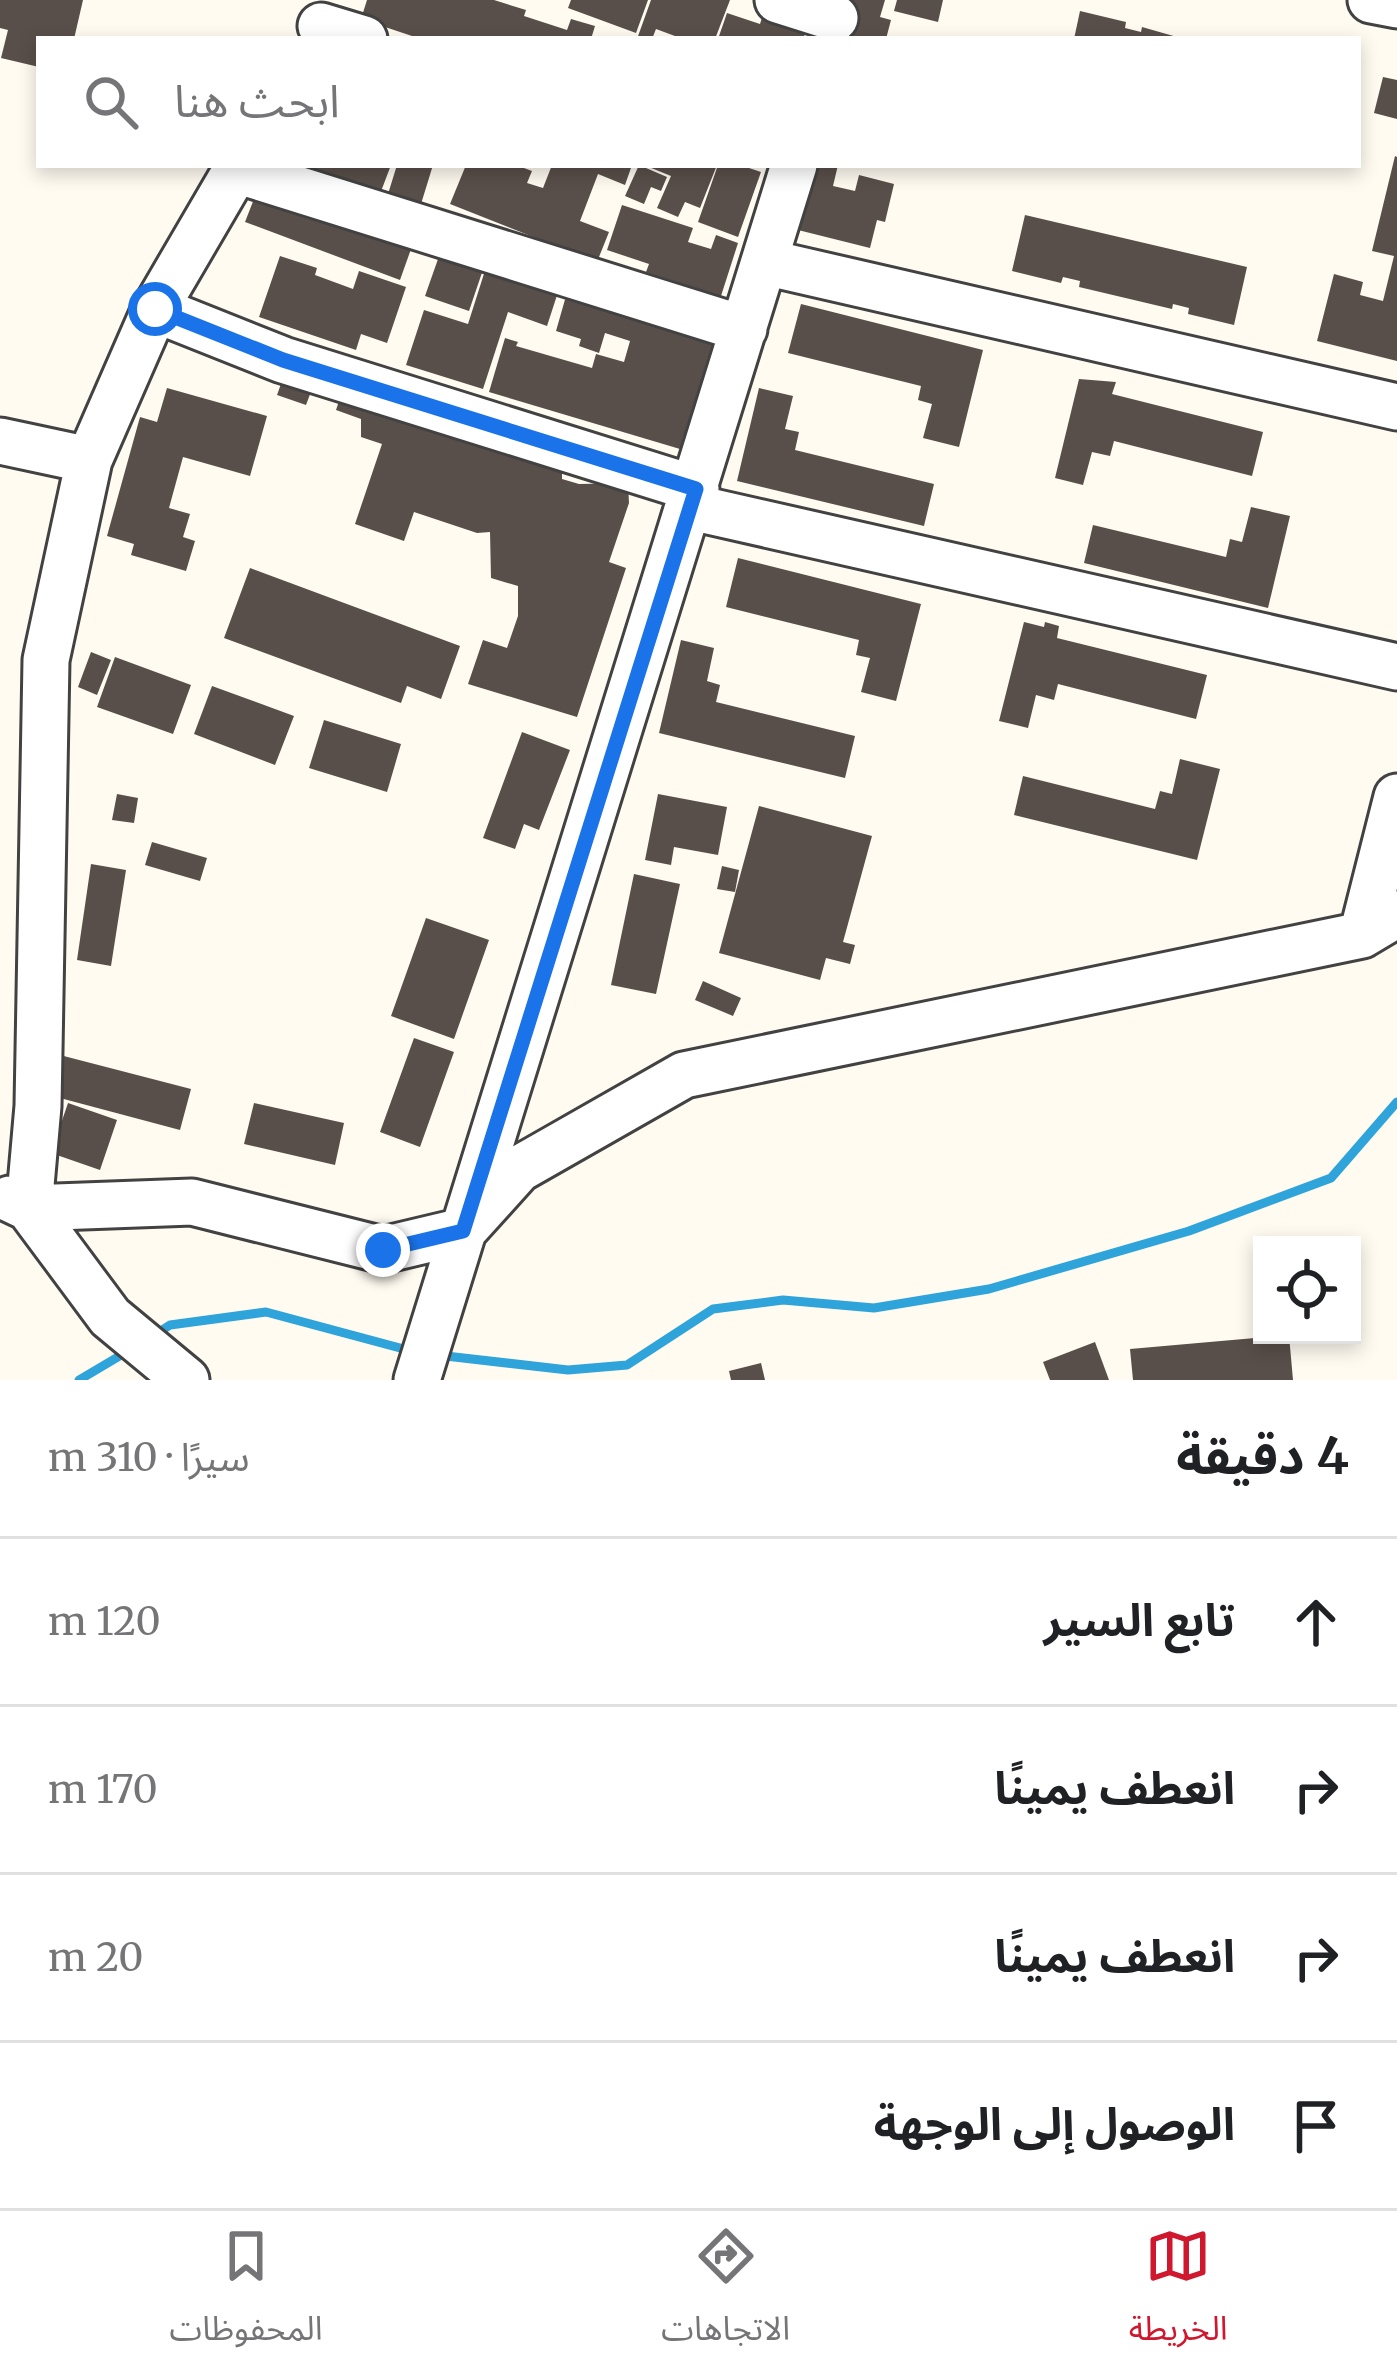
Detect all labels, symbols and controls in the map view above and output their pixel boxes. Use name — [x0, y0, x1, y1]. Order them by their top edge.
search box — [36, 36, 1361, 168]
icon: search — [78, 69, 144, 135]
text: ابحث هنا — [174, 73, 340, 129]
route start — [128, 282, 182, 336]
route end — [356, 1223, 410, 1277]
map controls — [1253, 1236, 1361, 1344]
button: locate — [1253, 1236, 1361, 1344]
text: 4 دقيقة — [1176, 1424, 1349, 1488]
text: سيرًا · 310 m — [48, 1433, 250, 1482]
icon: ahead — [1283, 1589, 1349, 1655]
text: تابع السير — [1044, 1592, 1235, 1648]
text: 120 m — [48, 1597, 161, 1646]
icon: right — [1283, 1757, 1349, 1823]
text: انعطف يمينًا — [994, 1760, 1235, 1816]
text: 170 m — [48, 1765, 158, 1814]
icon: right — [1283, 1925, 1349, 1991]
text: انعطف يمينًا — [994, 1928, 1235, 1984]
text: 20 m — [48, 1933, 144, 1982]
icon: arrive — [1283, 2093, 1349, 2159]
text: الوصول إلى الوجهة — [874, 2096, 1235, 2152]
tab: المحفوظات — [169, 2223, 323, 2364]
tab: الاتجاهات — [661, 2223, 790, 2364]
tab: الخريطة — [1129, 2223, 1228, 2364]

